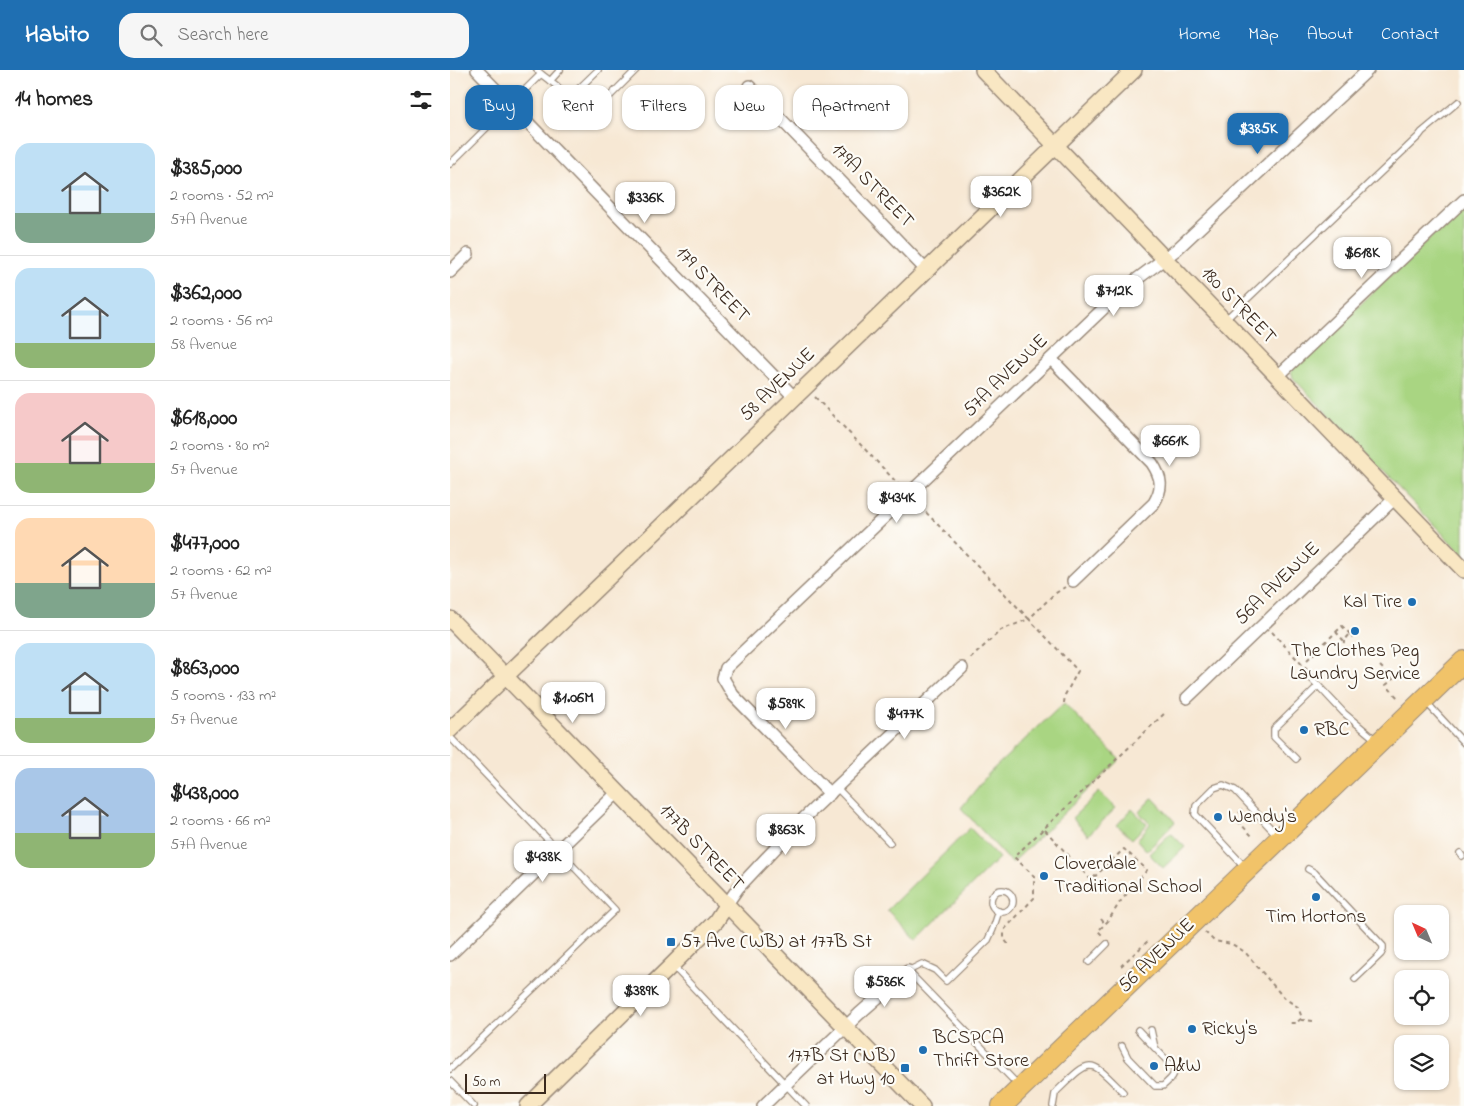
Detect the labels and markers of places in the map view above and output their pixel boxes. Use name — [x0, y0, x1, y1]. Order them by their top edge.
pin: $385K — [1223, 112, 1293, 155]
pin: $362K — [966, 176, 1036, 218]
pin: $336K — [610, 182, 680, 224]
pin: $618K — [1327, 236, 1397, 279]
pin: $712K — [1079, 274, 1149, 317]
pin: $661K — [1135, 424, 1205, 467]
pin: $434K — [862, 482, 932, 524]
place label: Kal Tire — [1343, 588, 1402, 617]
marker: Kal Tire — [1406, 596, 1418, 608]
marker: The Clothes Peg Laundry Service — [1349, 625, 1361, 637]
place label: The Clothes Peg Laundry Service — [1290, 637, 1420, 689]
pin: $1.06M — [532, 682, 614, 724]
pin: $589K — [751, 688, 821, 730]
pin: $477K — [870, 698, 940, 740]
place label: RBC — [1314, 716, 1350, 745]
marker: RBC — [1298, 724, 1310, 736]
place label: Wendy's — [1228, 803, 1297, 832]
marker: Wendy's — [1212, 811, 1224, 823]
pin: $863K — [751, 814, 821, 856]
pin: $438K — [508, 840, 578, 883]
place label: Cloverdale Traditional School — [1054, 850, 1202, 902]
marker: Cloverdale Traditional School — [1038, 870, 1050, 882]
marker: Tim Hortons — [1310, 891, 1322, 903]
place label: Tim Hortons — [1266, 903, 1366, 932]
place label: 57 Ave (WB) at 177B St — [681, 928, 872, 957]
marker: 57 Ave (WB) at 177B St — [665, 936, 677, 948]
pin: $586K — [850, 966, 920, 1008]
pin: $389K — [606, 974, 676, 1017]
place label: Ricky's — [1202, 1015, 1258, 1044]
marker: Ricky's — [1186, 1023, 1198, 1035]
place label: BCSPCA Thrift Store — [932, 1024, 1029, 1076]
place label: 177B St (NB) at Hwy 10 — [788, 1042, 895, 1094]
marker: BCSPCA Thrift Store — [917, 1044, 929, 1056]
place label: A&W — [1164, 1052, 1201, 1081]
marker: A&W — [1148, 1060, 1160, 1072]
marker: 177B St (NB) at Hwy 10 — [899, 1062, 911, 1074]

